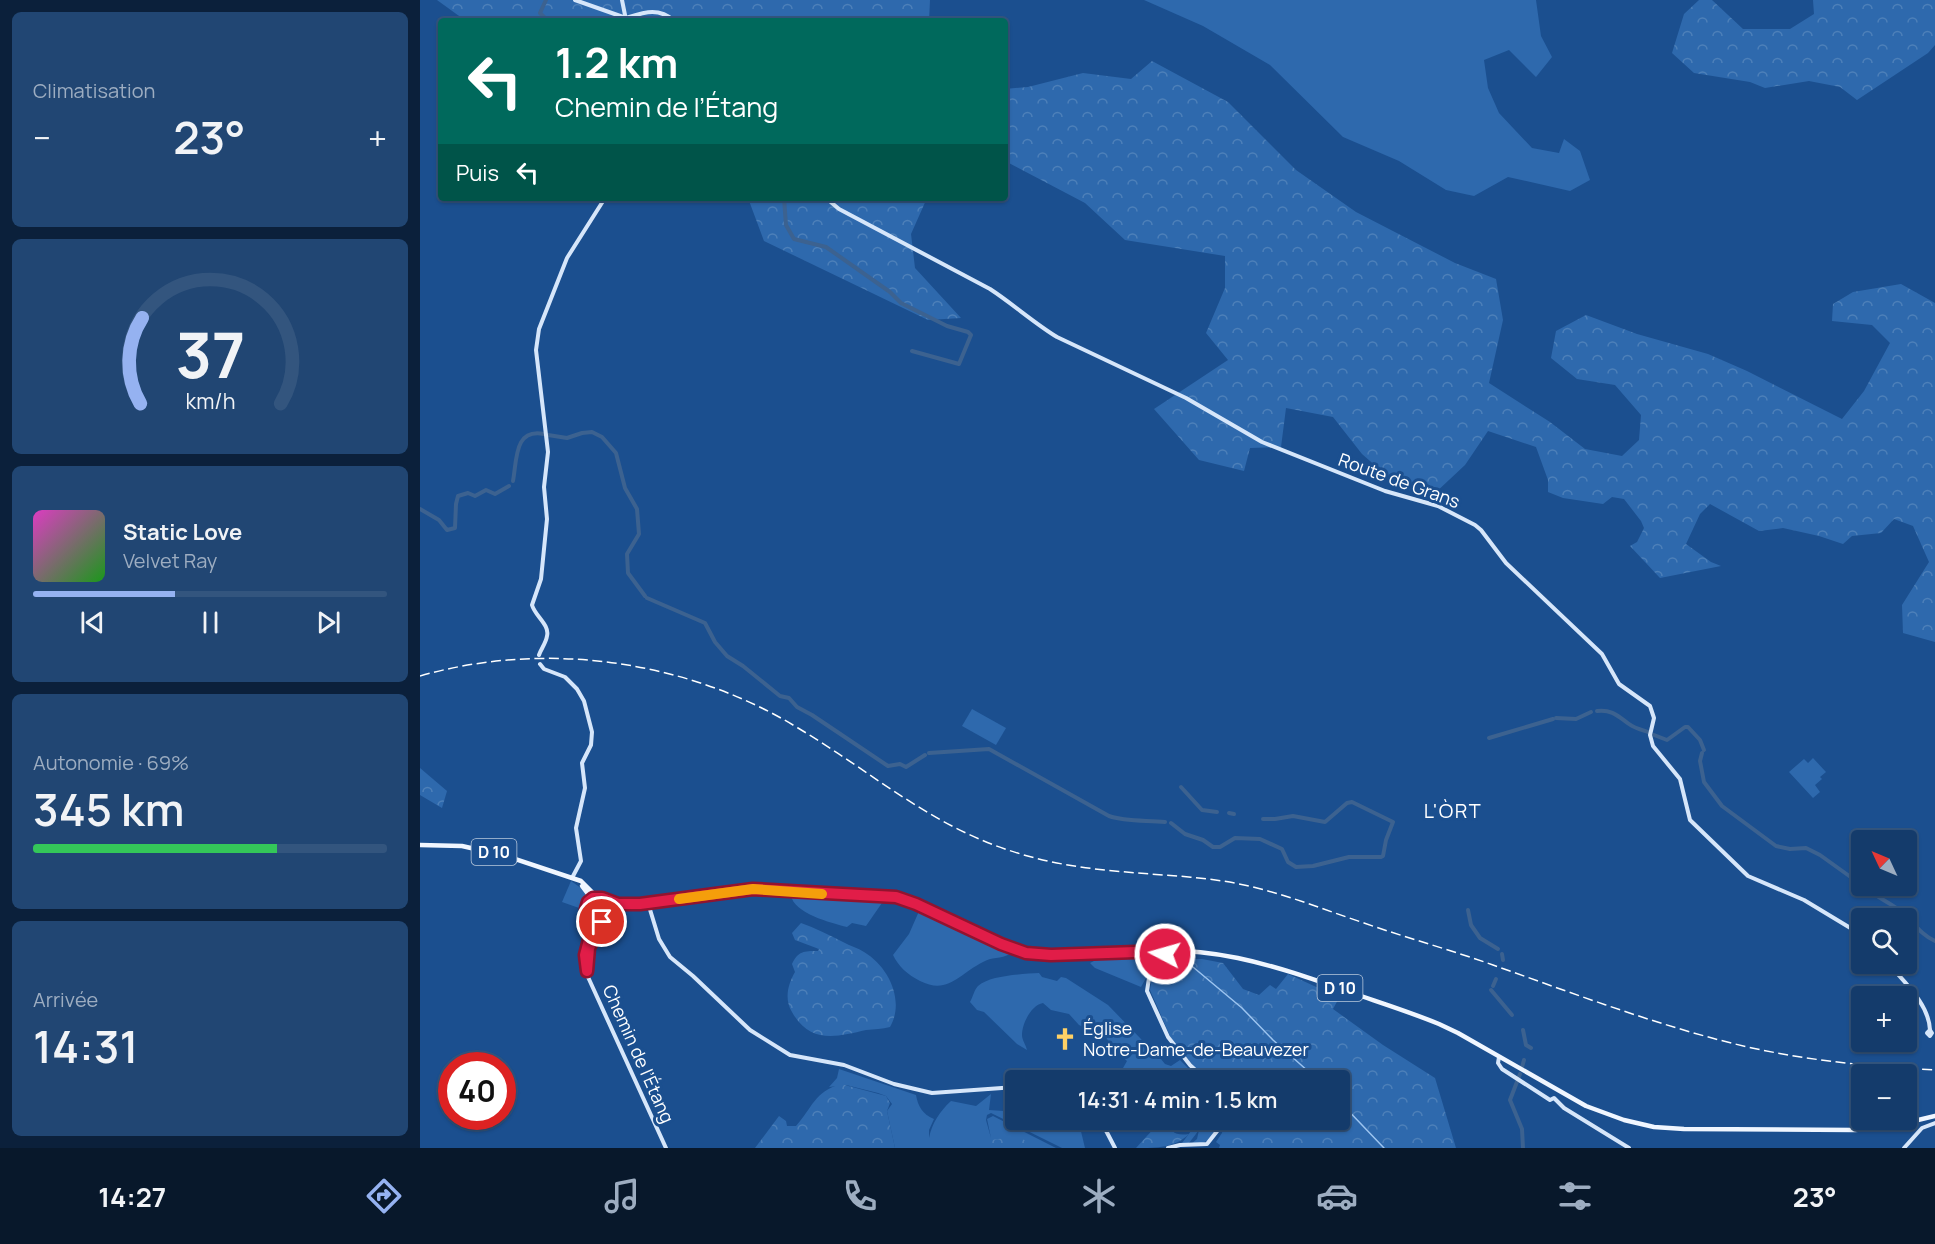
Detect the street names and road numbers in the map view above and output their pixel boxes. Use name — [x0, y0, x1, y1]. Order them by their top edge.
street label: Route de Grans — [1335, 447, 1463, 513]
road number: D 10 — [472, 839, 517, 865]
road number: D 10 — [1318, 975, 1362, 1001]
street label: Chemin de l’Étang — [598, 981, 680, 1126]

